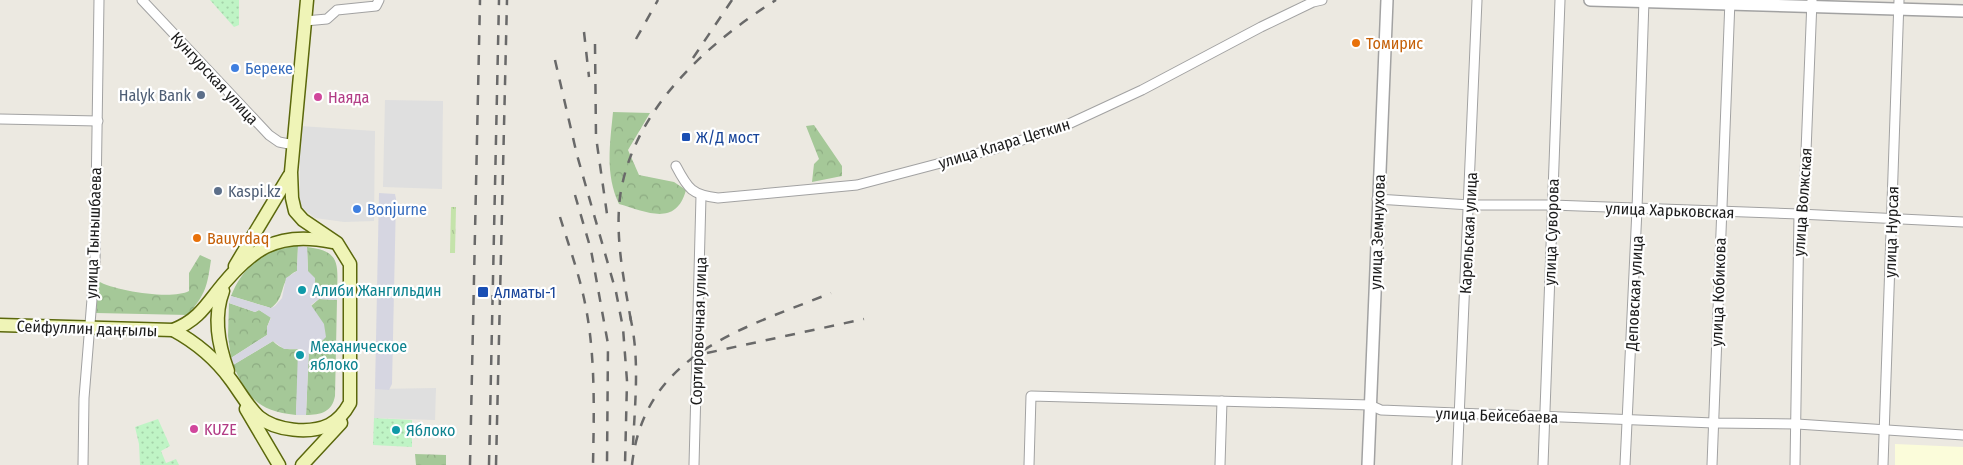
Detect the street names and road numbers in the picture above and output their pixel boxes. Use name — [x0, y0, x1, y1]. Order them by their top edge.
street label: Кунгурская улица — [167, 28, 262, 129]
street label: улица Клара Цеткин — [936, 114, 1072, 173]
street label: улица Волжская — [1789, 147, 1816, 257]
street label: улица Тынышбаева — [82, 167, 105, 299]
street label: Карельская улица — [1456, 172, 1481, 294]
street label: улица Земнухова — [1366, 174, 1389, 290]
street label: улица Суворова — [1540, 178, 1563, 286]
street label: улица Нурсая — [1880, 186, 1903, 278]
street label: улица Харьковская — [1605, 199, 1735, 222]
street label: Деповская улица — [1622, 235, 1647, 352]
street label: улица Кобикова — [1707, 237, 1730, 347]
street label: Сортировочная улица — [686, 256, 711, 406]
street label: Сейфуллин даңғылы — [16, 317, 158, 340]
street label: улица Бейсебаева — [1435, 404, 1559, 427]

